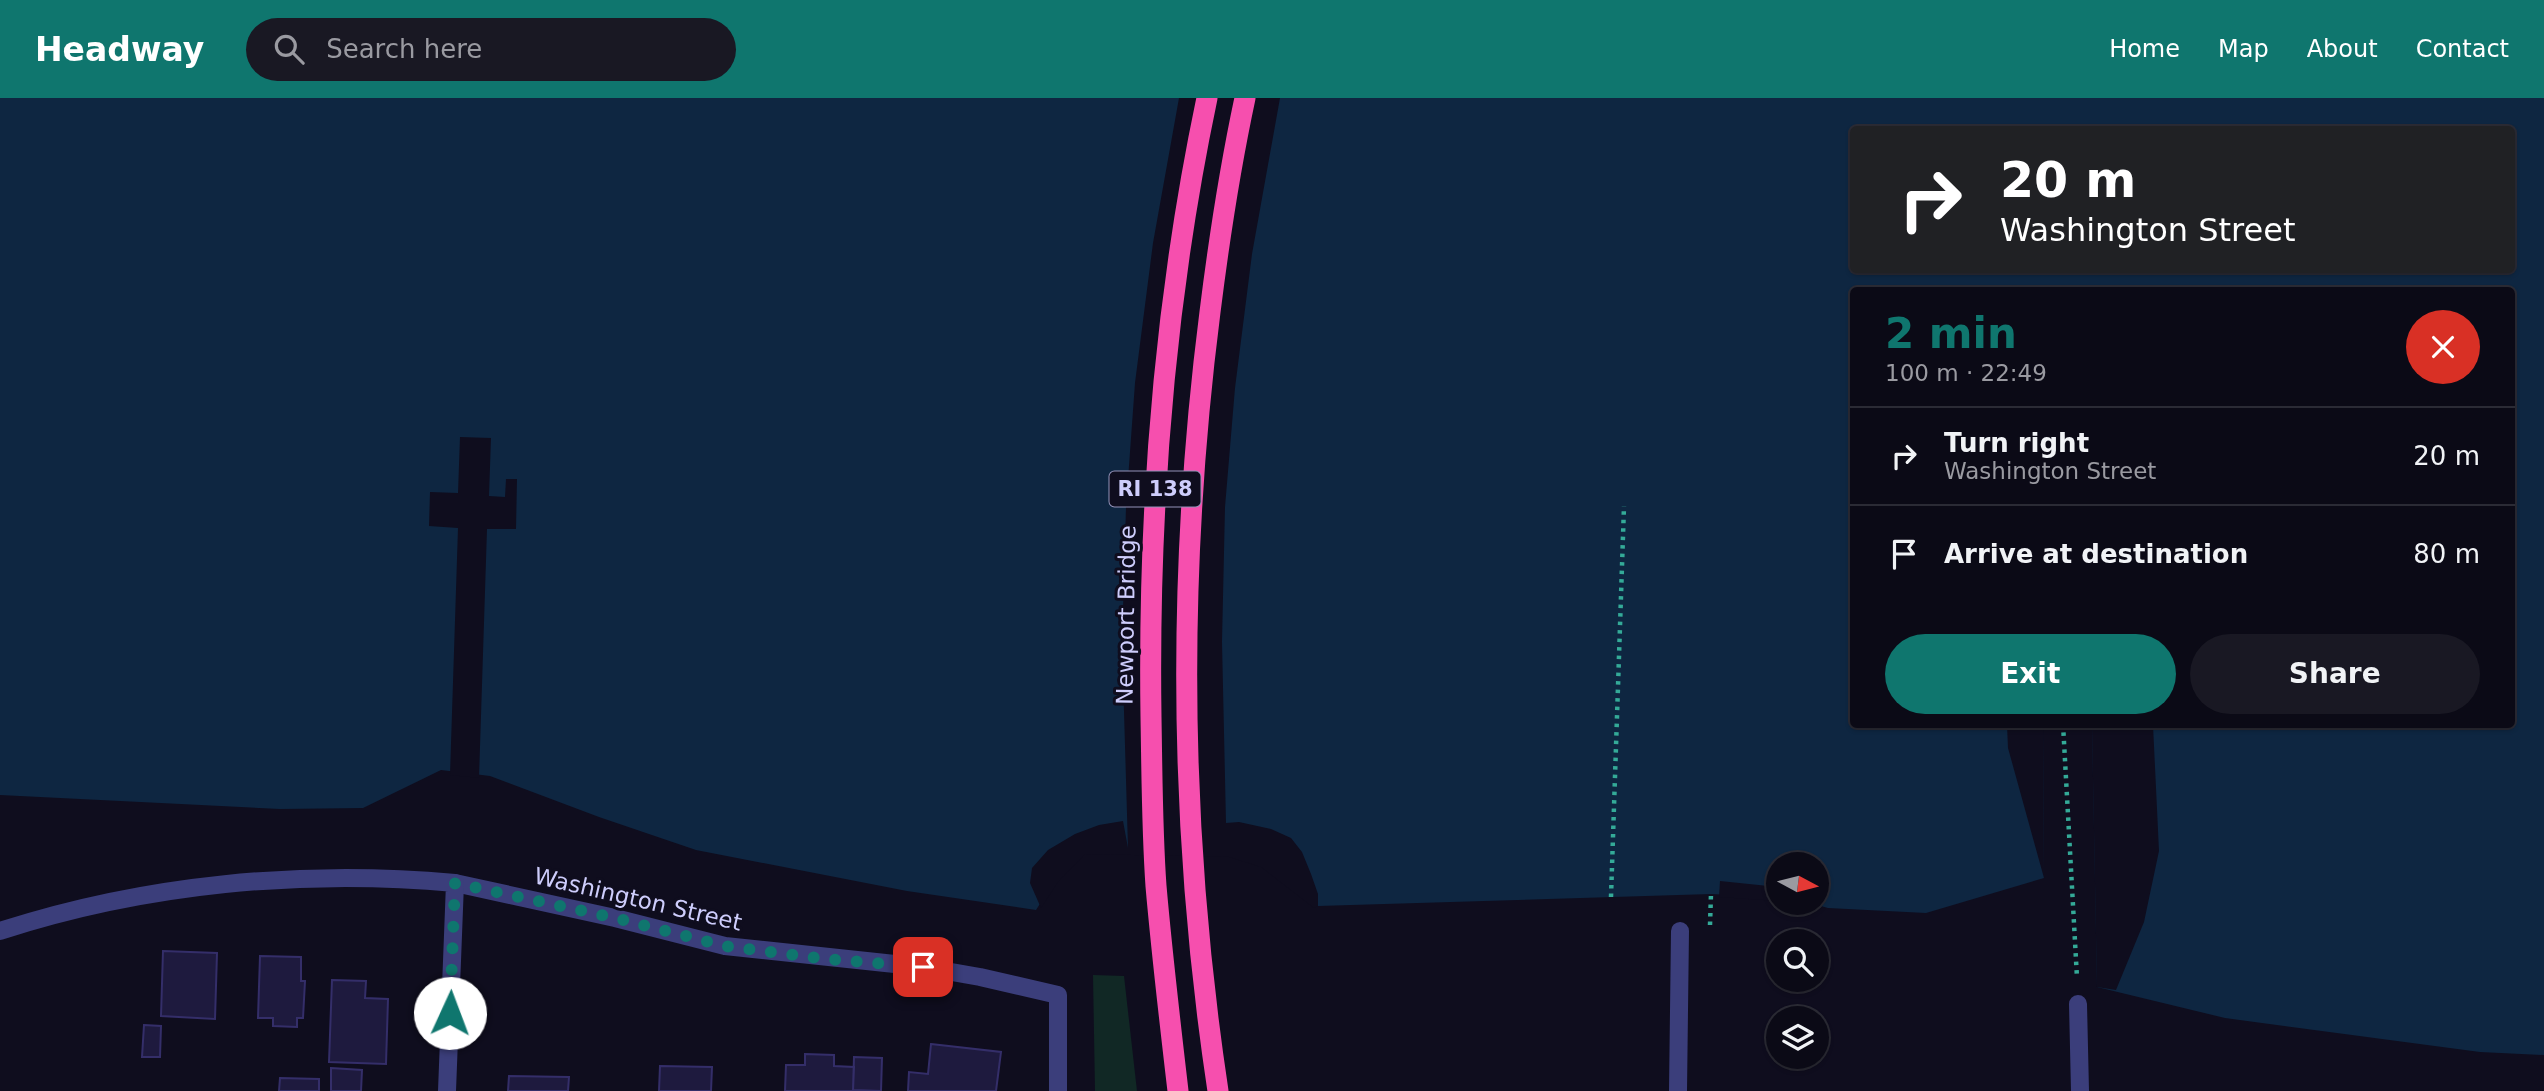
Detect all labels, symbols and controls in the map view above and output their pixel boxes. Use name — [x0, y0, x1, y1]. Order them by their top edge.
search box — [246, 18, 736, 81]
text: Headway — [35, 30, 204, 69]
icon: search — [270, 30, 308, 68]
text: Search here — [326, 34, 482, 64]
text: Home — [2109, 35, 2180, 63]
text: Map — [2218, 35, 2269, 63]
text: About — [2307, 35, 2378, 63]
text: Contact — [2416, 35, 2509, 63]
text: 20 m — [2000, 152, 2136, 209]
icon: right — [1885, 154, 1976, 245]
text: Washington Street — [2000, 211, 2295, 249]
text: 2 min — [1885, 309, 2017, 358]
button: close — [2406, 310, 2480, 384]
text: 100 m · 22:49 — [1885, 360, 2047, 386]
text: Turn right — [1944, 428, 2089, 458]
icon: right — [1885, 437, 1923, 475]
text: 20 m — [2413, 441, 2480, 471]
text: Washington Street — [1944, 458, 2156, 484]
road number: RI 138 — [1110, 472, 1200, 506]
street label: Newport Bridge — [1111, 525, 1141, 705]
icon: arrive — [1885, 535, 1923, 573]
text: Arrive at destination — [1944, 539, 2248, 569]
text: 80 m — [2413, 539, 2480, 569]
button: Exit — [1885, 634, 2176, 714]
button: Share — [2190, 634, 2480, 714]
north arrow — [1766, 852, 1829, 915]
map controls — [1766, 852, 1829, 1069]
street label: Washington Street — [532, 862, 744, 936]
button: search — [1766, 929, 1829, 992]
pin — [893, 937, 953, 997]
icon: arrive — [904, 948, 942, 986]
position arrow — [413, 976, 487, 1050]
button: layers — [1766, 1006, 1829, 1069]

